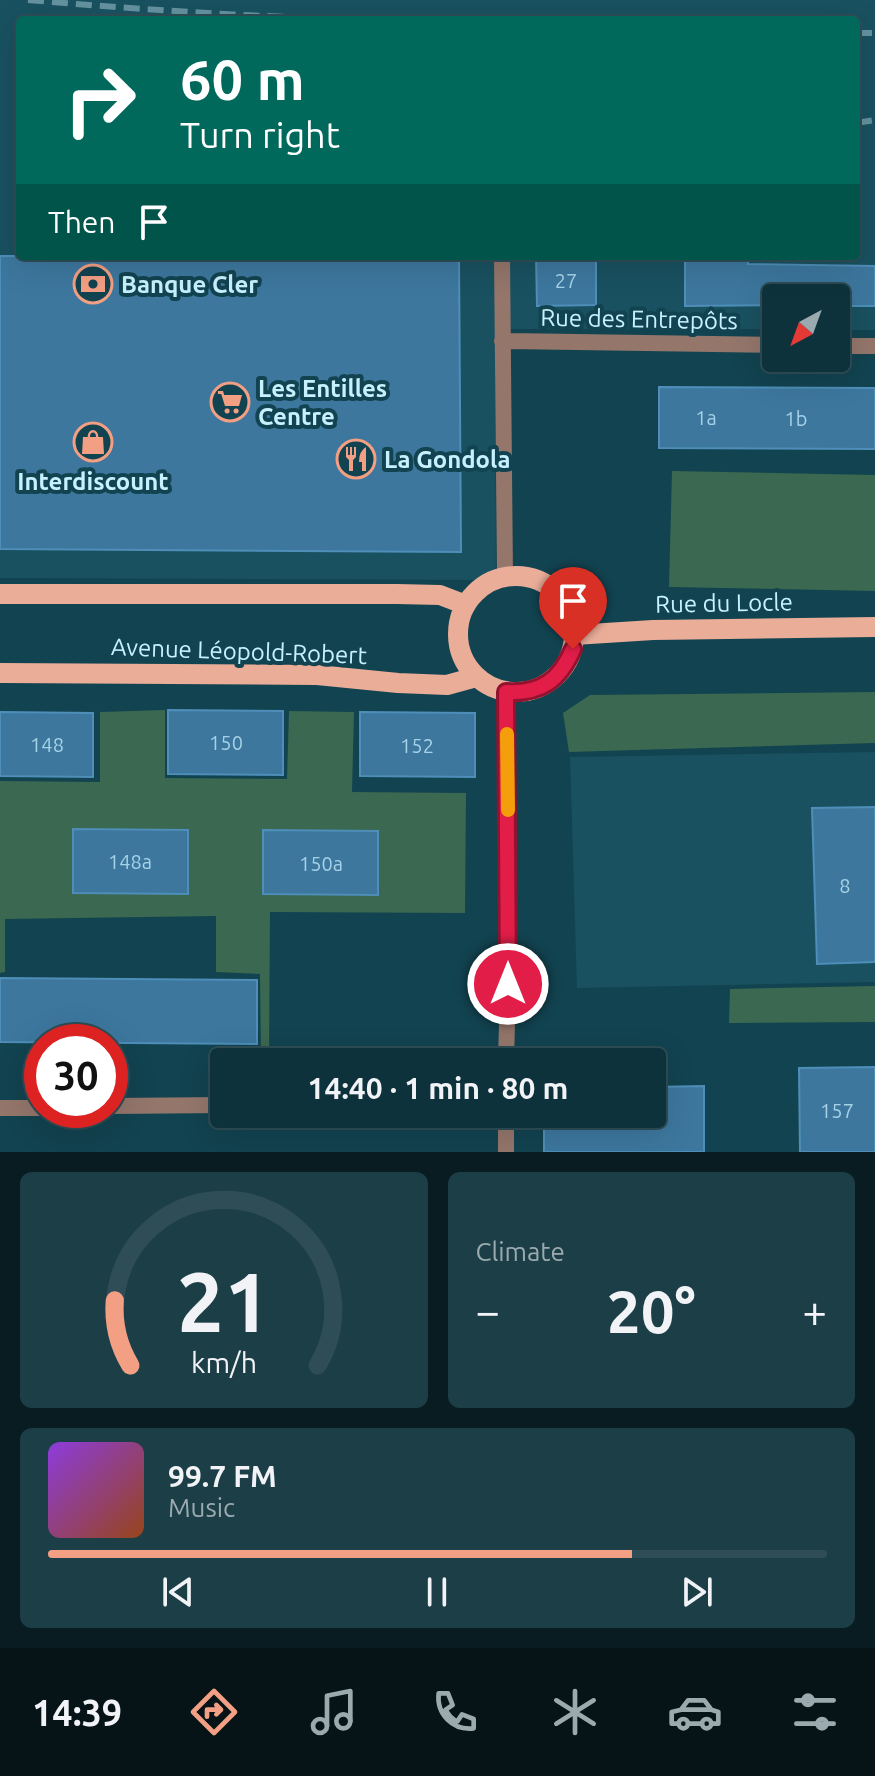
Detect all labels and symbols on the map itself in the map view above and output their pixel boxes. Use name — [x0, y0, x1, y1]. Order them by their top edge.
bank icon: Banque Cler — [72, 263, 114, 305]
house number: 27 — [555, 269, 577, 292]
place label: Banque Cler — [121, 271, 258, 298]
north arrow — [762, 284, 850, 372]
street label: Rue des Entrepôts — [540, 304, 738, 334]
place label: Les Entilles Centre — [258, 375, 387, 430]
supermarket icon: Les Entilles Centre — [209, 381, 251, 423]
house number: 1a — [695, 406, 717, 429]
house number: 1b — [785, 407, 807, 430]
shop icon: Interdiscount — [72, 421, 114, 463]
restaurant icon: La Gondola — [335, 438, 377, 480]
place label: La Gondola — [384, 446, 511, 473]
place label: Interdiscount — [17, 468, 169, 495]
pin — [539, 567, 607, 649]
street label: Rue du Locle — [655, 588, 793, 618]
street label: Avenue Léopold-Robert — [111, 633, 368, 669]
house number: 150 — [209, 731, 243, 754]
house number: 148 — [30, 733, 64, 756]
house number: 152 — [400, 734, 434, 757]
house number: 148a — [108, 850, 152, 873]
house number: 150a — [299, 852, 343, 875]
house number: 8 — [839, 874, 851, 897]
position arrow — [466, 942, 550, 1026]
speed limit sign: 30 — [24, 1024, 128, 1128]
house number: 157 — [820, 1099, 854, 1122]

